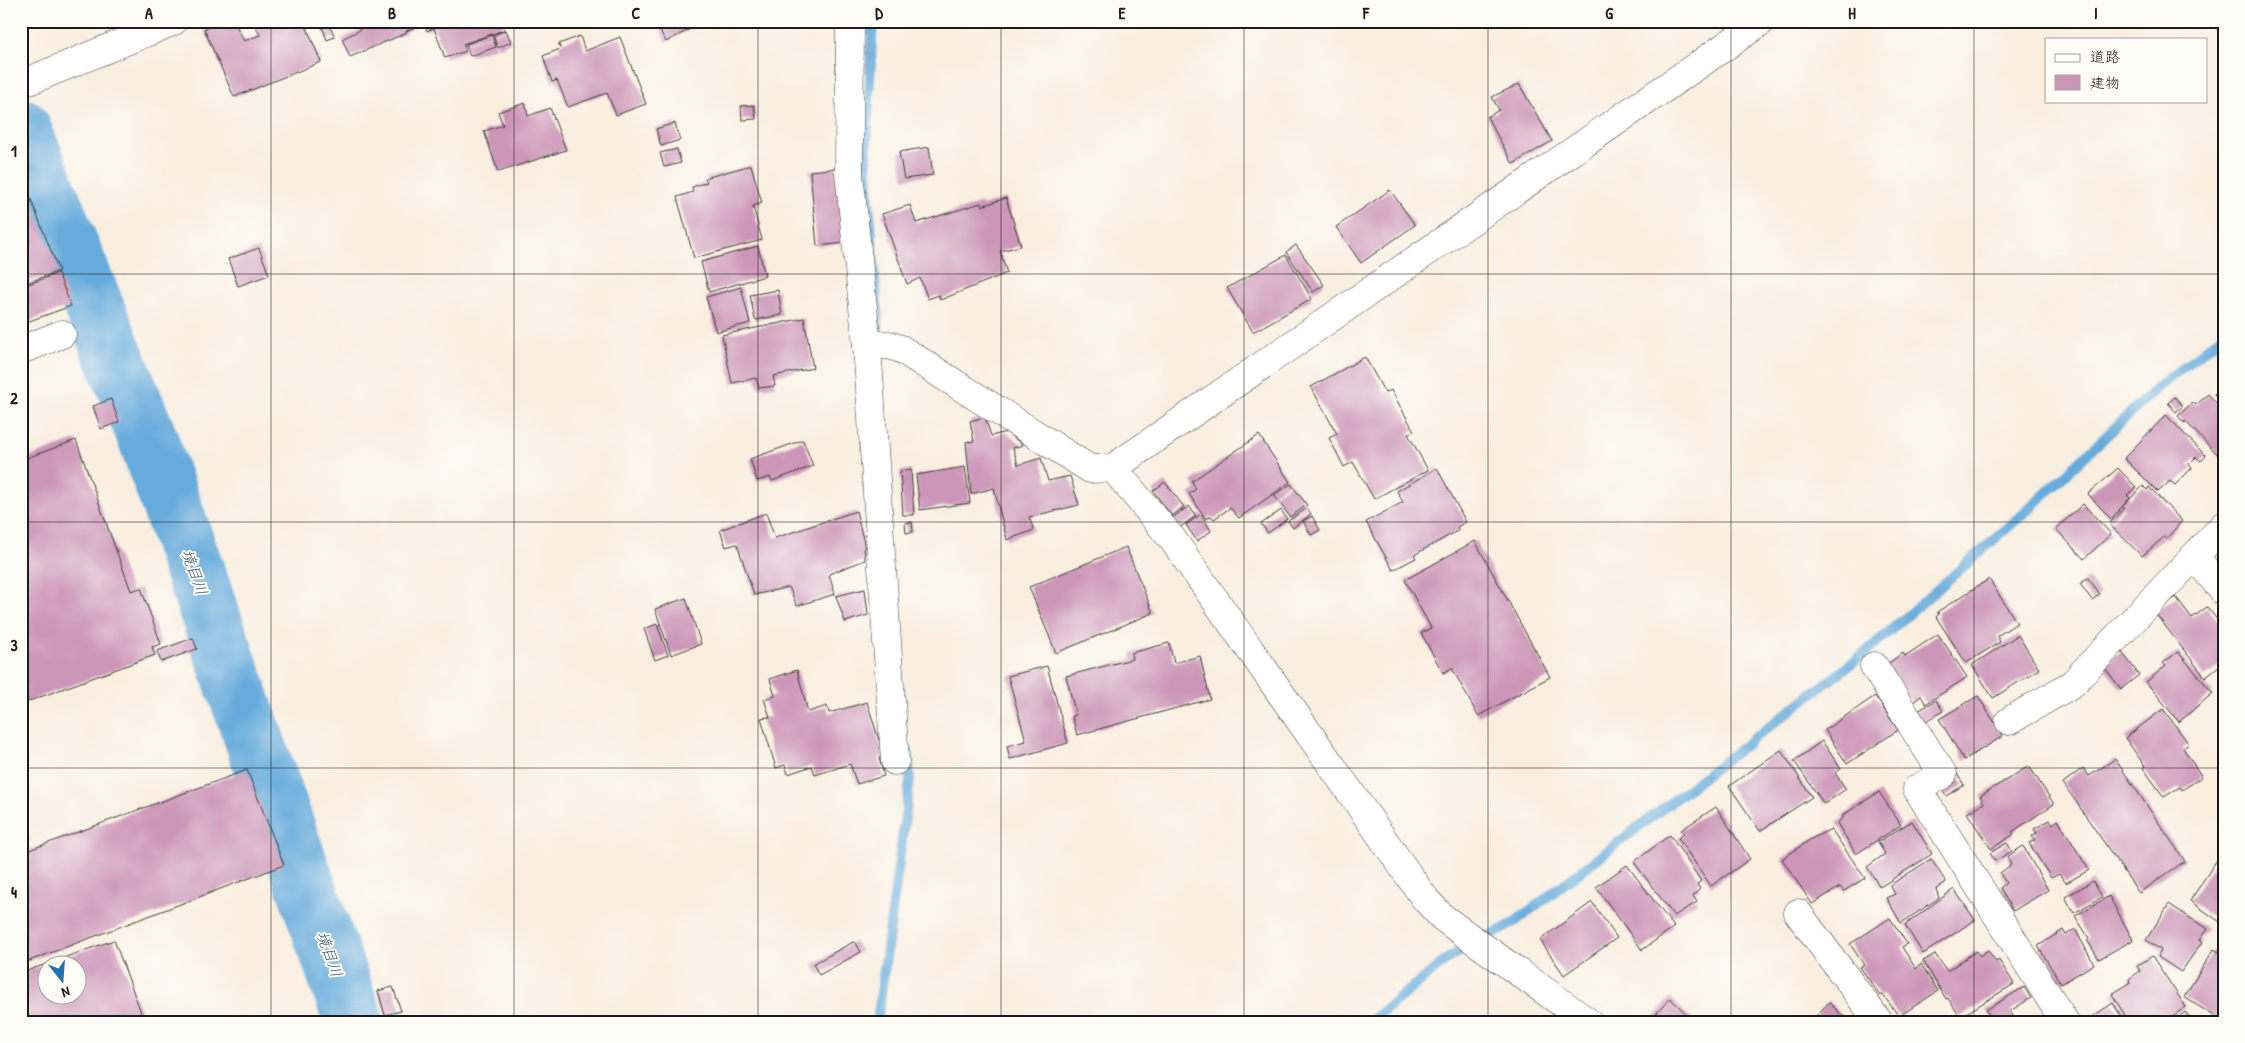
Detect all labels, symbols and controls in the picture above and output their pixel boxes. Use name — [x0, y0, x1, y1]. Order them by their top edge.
text: A — [145, 2, 153, 24]
text: B — [388, 2, 396, 24]
text: C — [632, 2, 641, 24]
text: D — [875, 2, 883, 24]
text: E — [1118, 2, 1126, 24]
text: F — [1362, 2, 1370, 24]
text: G — [1605, 2, 1613, 24]
text: H — [1848, 2, 1856, 24]
text: I — [2094, 2, 2098, 24]
legend — [2045, 38, 2208, 102]
text: 道路 — [2090, 46, 2120, 67]
text: 建物 — [2090, 72, 2120, 93]
text: 1 — [11, 140, 17, 162]
text: 2 — [10, 387, 18, 409]
water label: 境目川 — [176, 546, 214, 598]
text: 3 — [10, 634, 18, 656]
text: 4 — [11, 881, 17, 903]
water label: 境目川 — [311, 928, 349, 980]
north arrow — [38, 956, 88, 1006]
text: N — [59, 983, 72, 1003]

